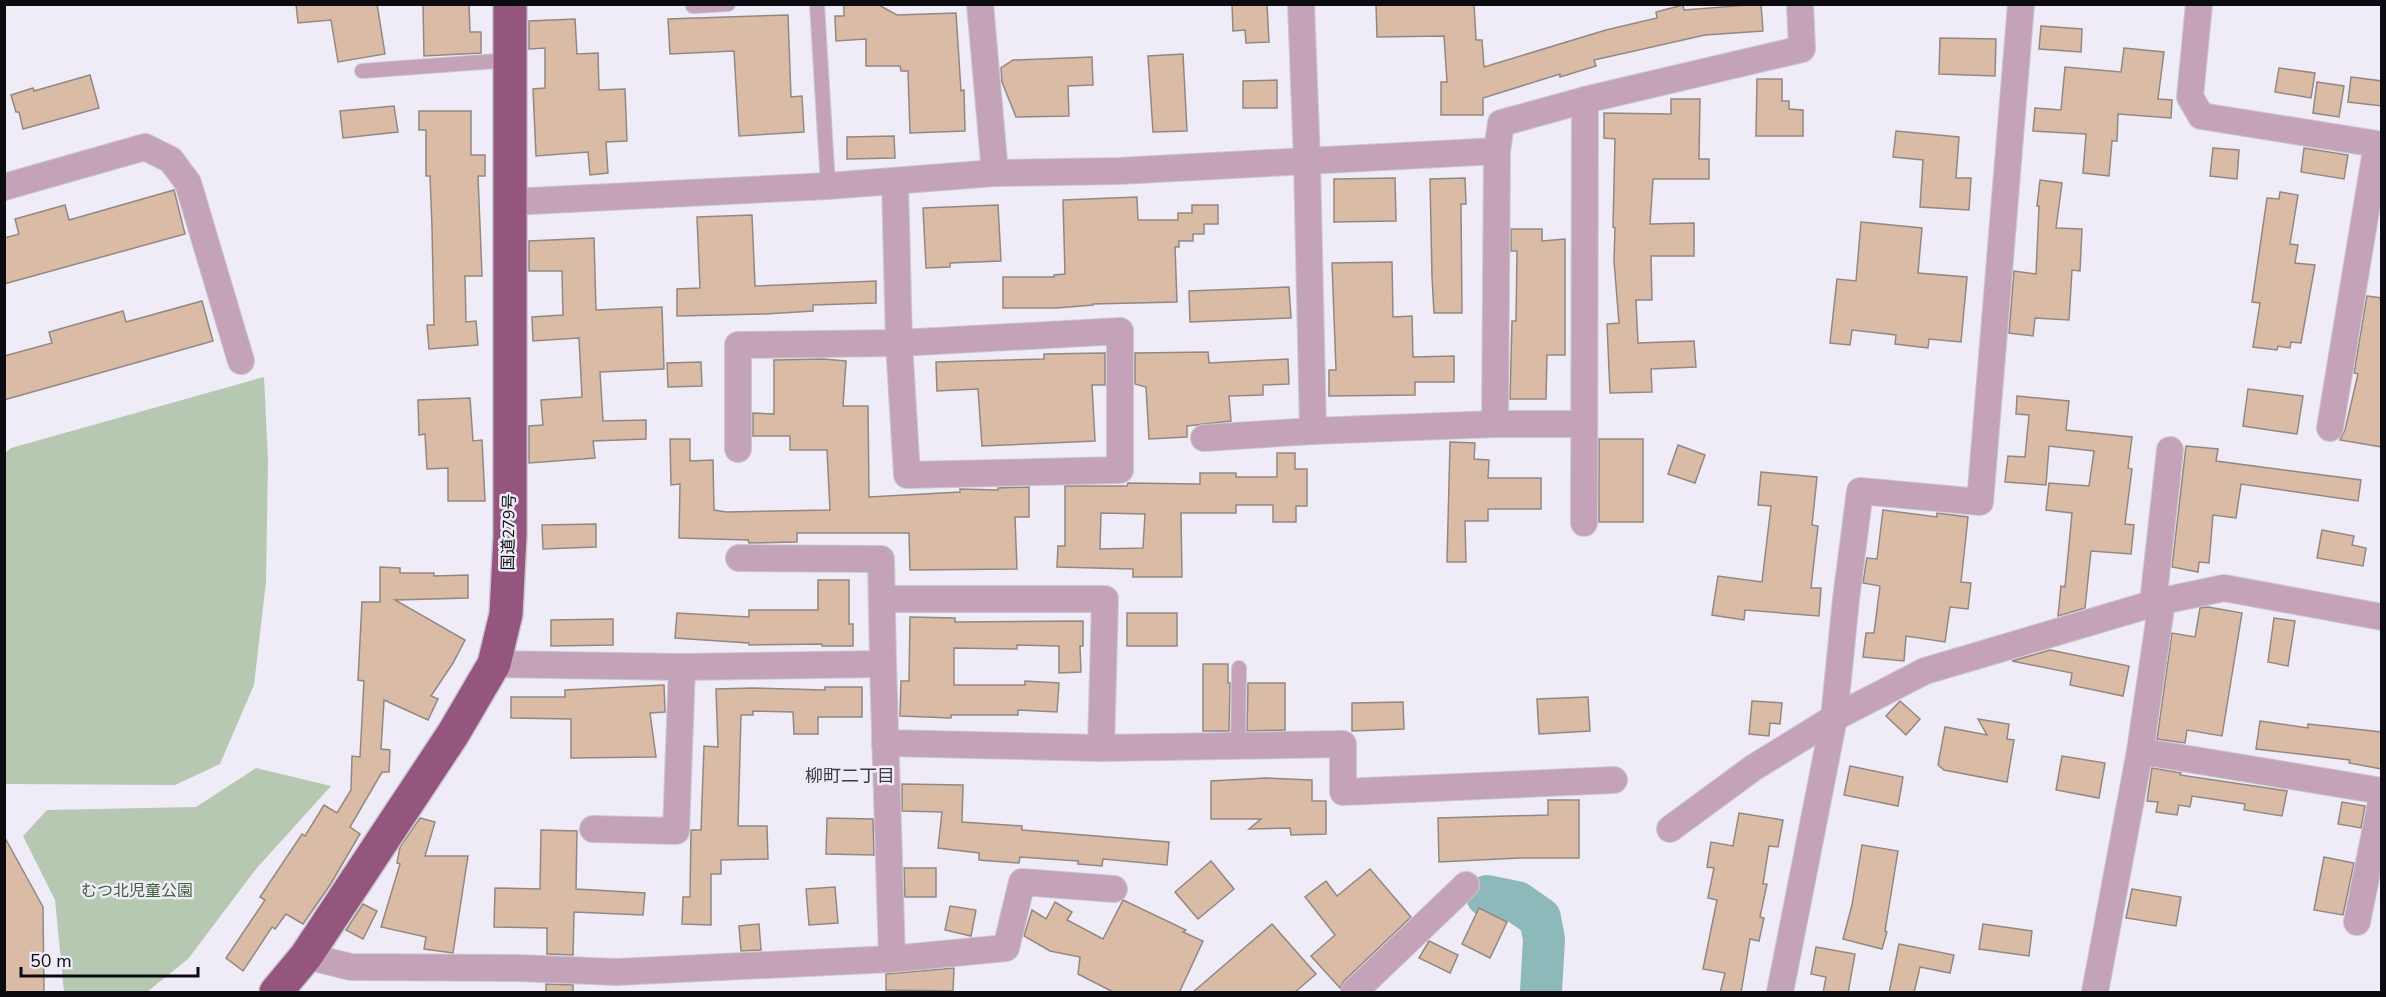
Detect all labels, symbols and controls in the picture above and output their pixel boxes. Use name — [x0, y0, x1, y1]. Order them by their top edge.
street label: 国道279号 — [497, 493, 521, 571]
district label: 柳町二丁目 — [805, 764, 895, 788]
park label: むつ北児童公園 — [81, 880, 193, 902]
scale bar — [21, 940, 198, 978]
text: 50 m — [30, 949, 72, 973]

